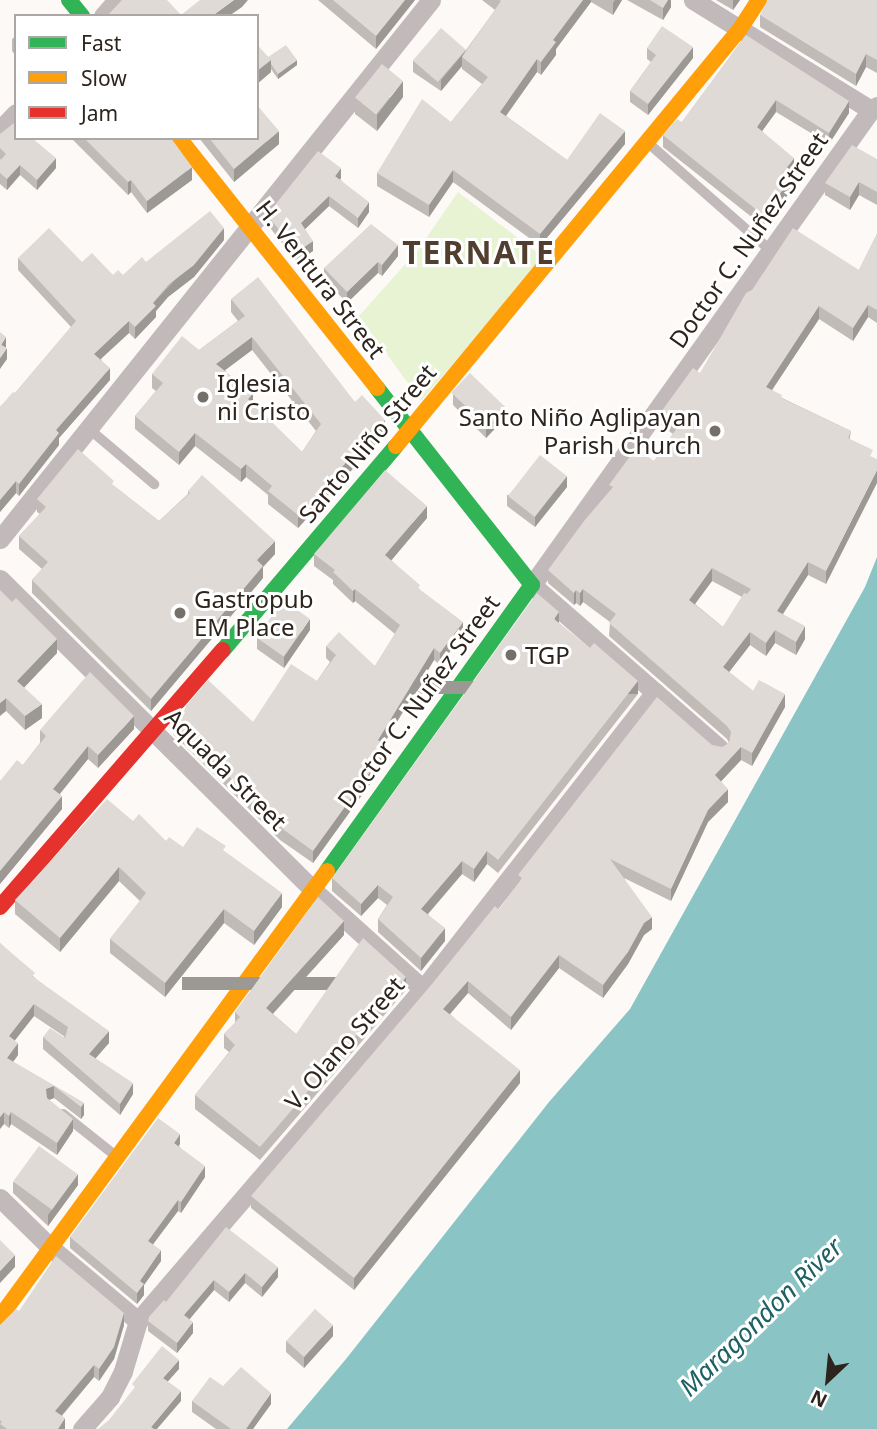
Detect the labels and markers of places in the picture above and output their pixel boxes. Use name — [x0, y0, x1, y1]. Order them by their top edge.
place label: Iglesia ni Cristo — [217, 369, 310, 425]
marker: Iglesia ni Cristo — [195, 389, 211, 405]
place label: Santo Niño Aglipayan Parish Church — [459, 403, 701, 459]
marker: Santo Niño Aglipayan Parish Church — [707, 423, 723, 439]
place label: Gastropub EM Place — [194, 585, 313, 641]
marker: Gastropub EM Place — [172, 605, 188, 621]
place label: TGP — [525, 641, 570, 669]
marker: TGP — [503, 647, 519, 663]

